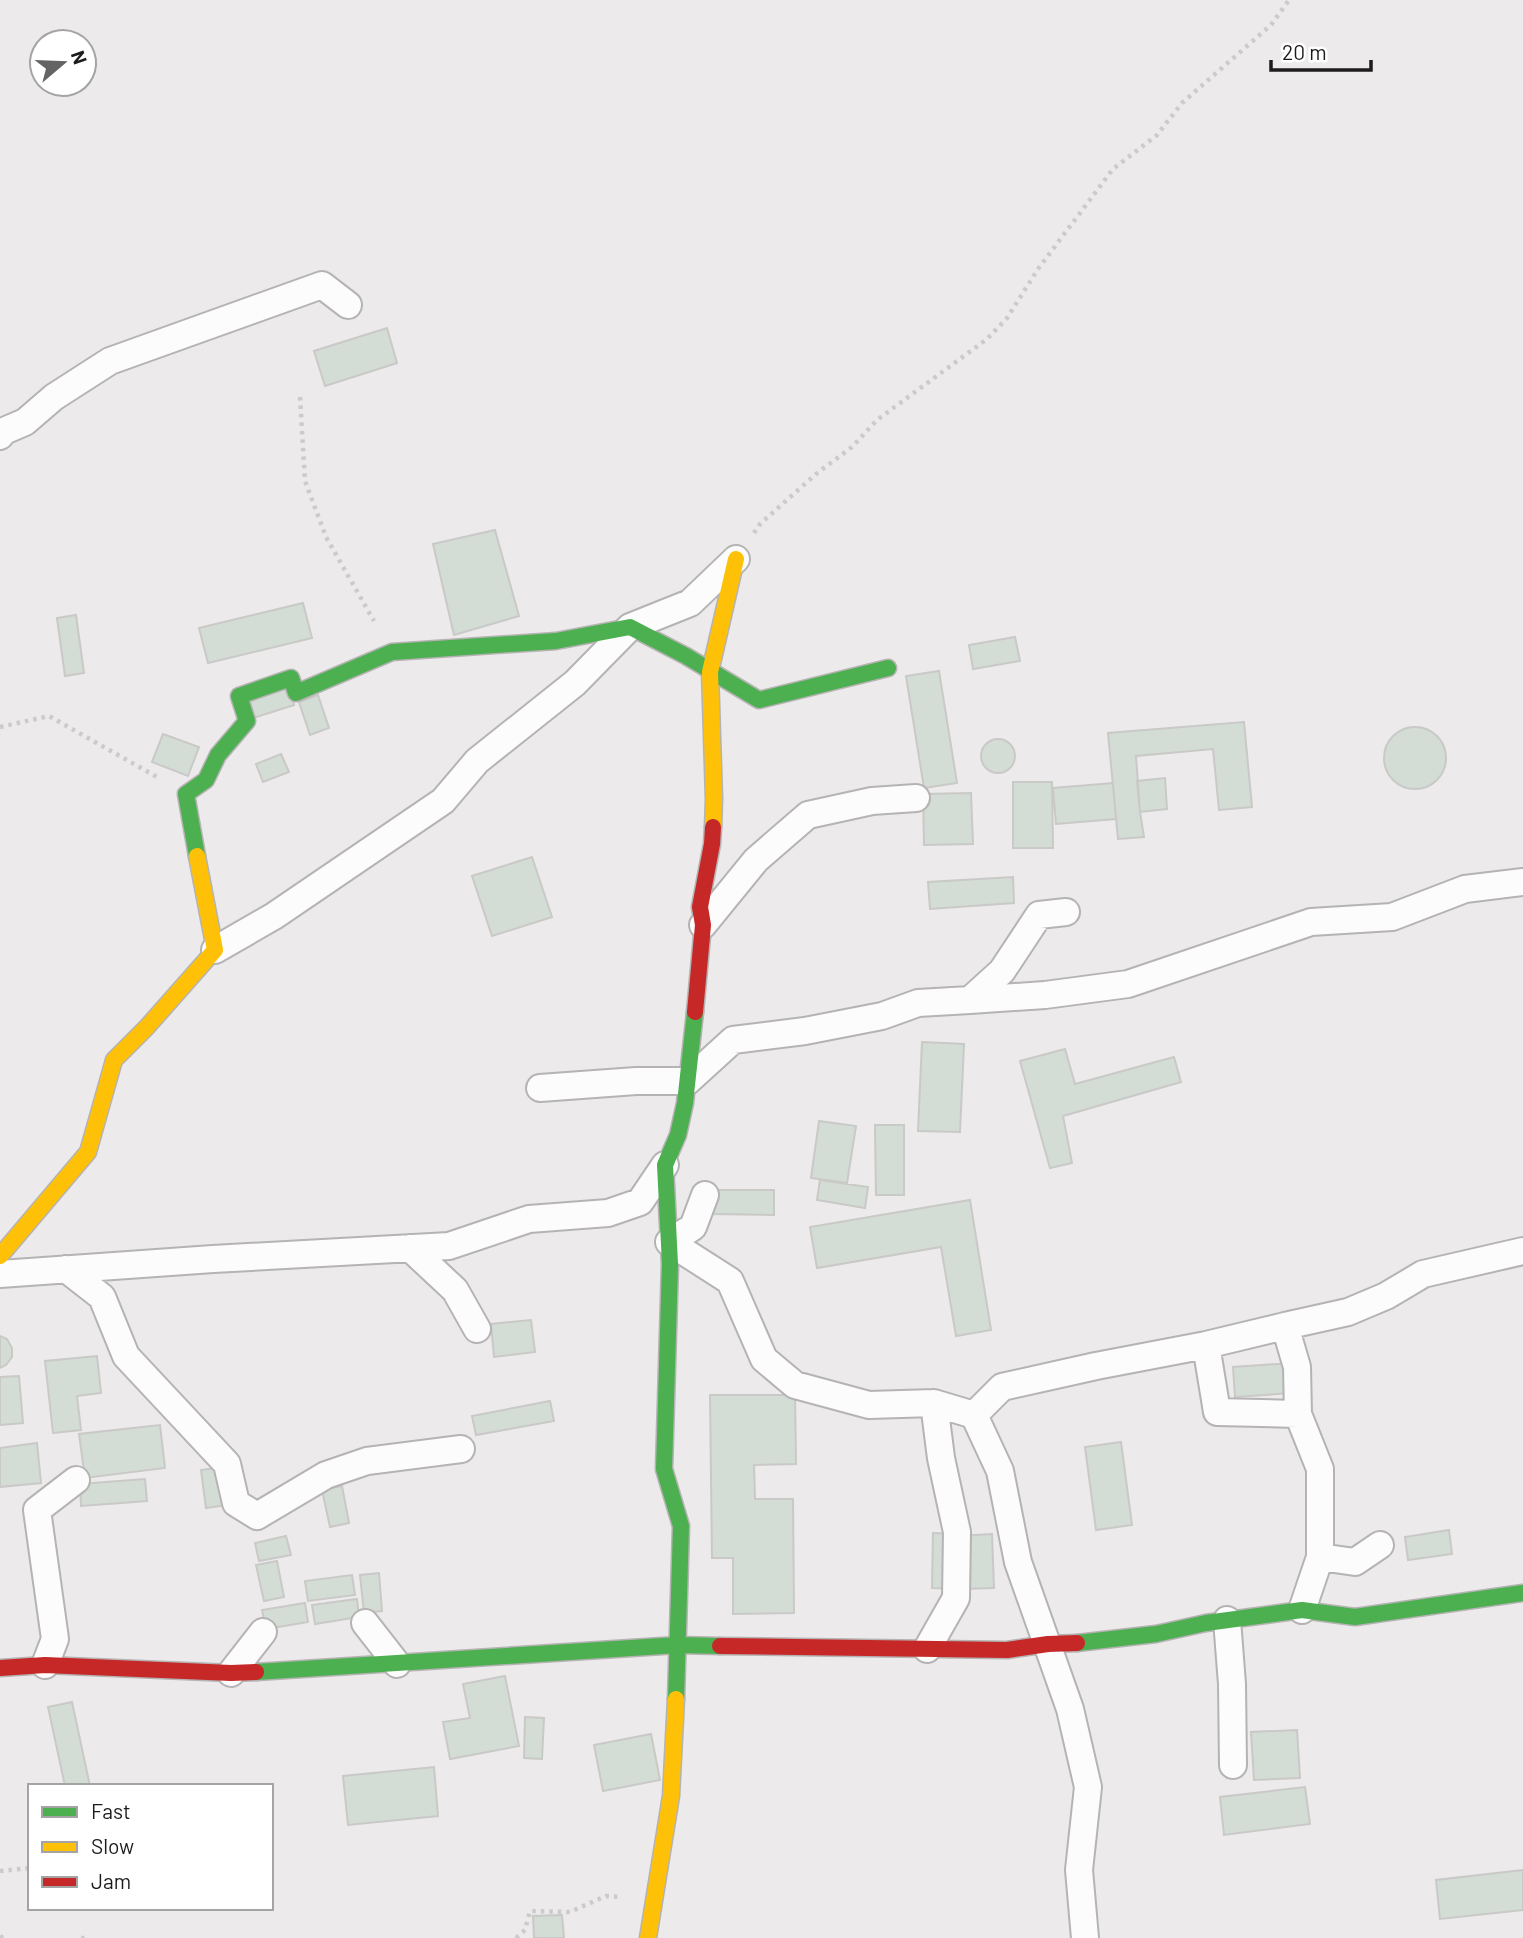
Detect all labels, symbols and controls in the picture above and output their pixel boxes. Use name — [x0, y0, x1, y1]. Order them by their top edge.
north arrow — [28, 28, 98, 98]
scale bar — [1271, 28, 1371, 72]
text: 20 m — [1282, 39, 1327, 64]
text: N — [67, 48, 92, 67]
legend — [28, 1784, 273, 1910]
text: Fast — [91, 1798, 131, 1823]
text: Slow — [91, 1833, 134, 1858]
text: Jam — [91, 1868, 131, 1893]

